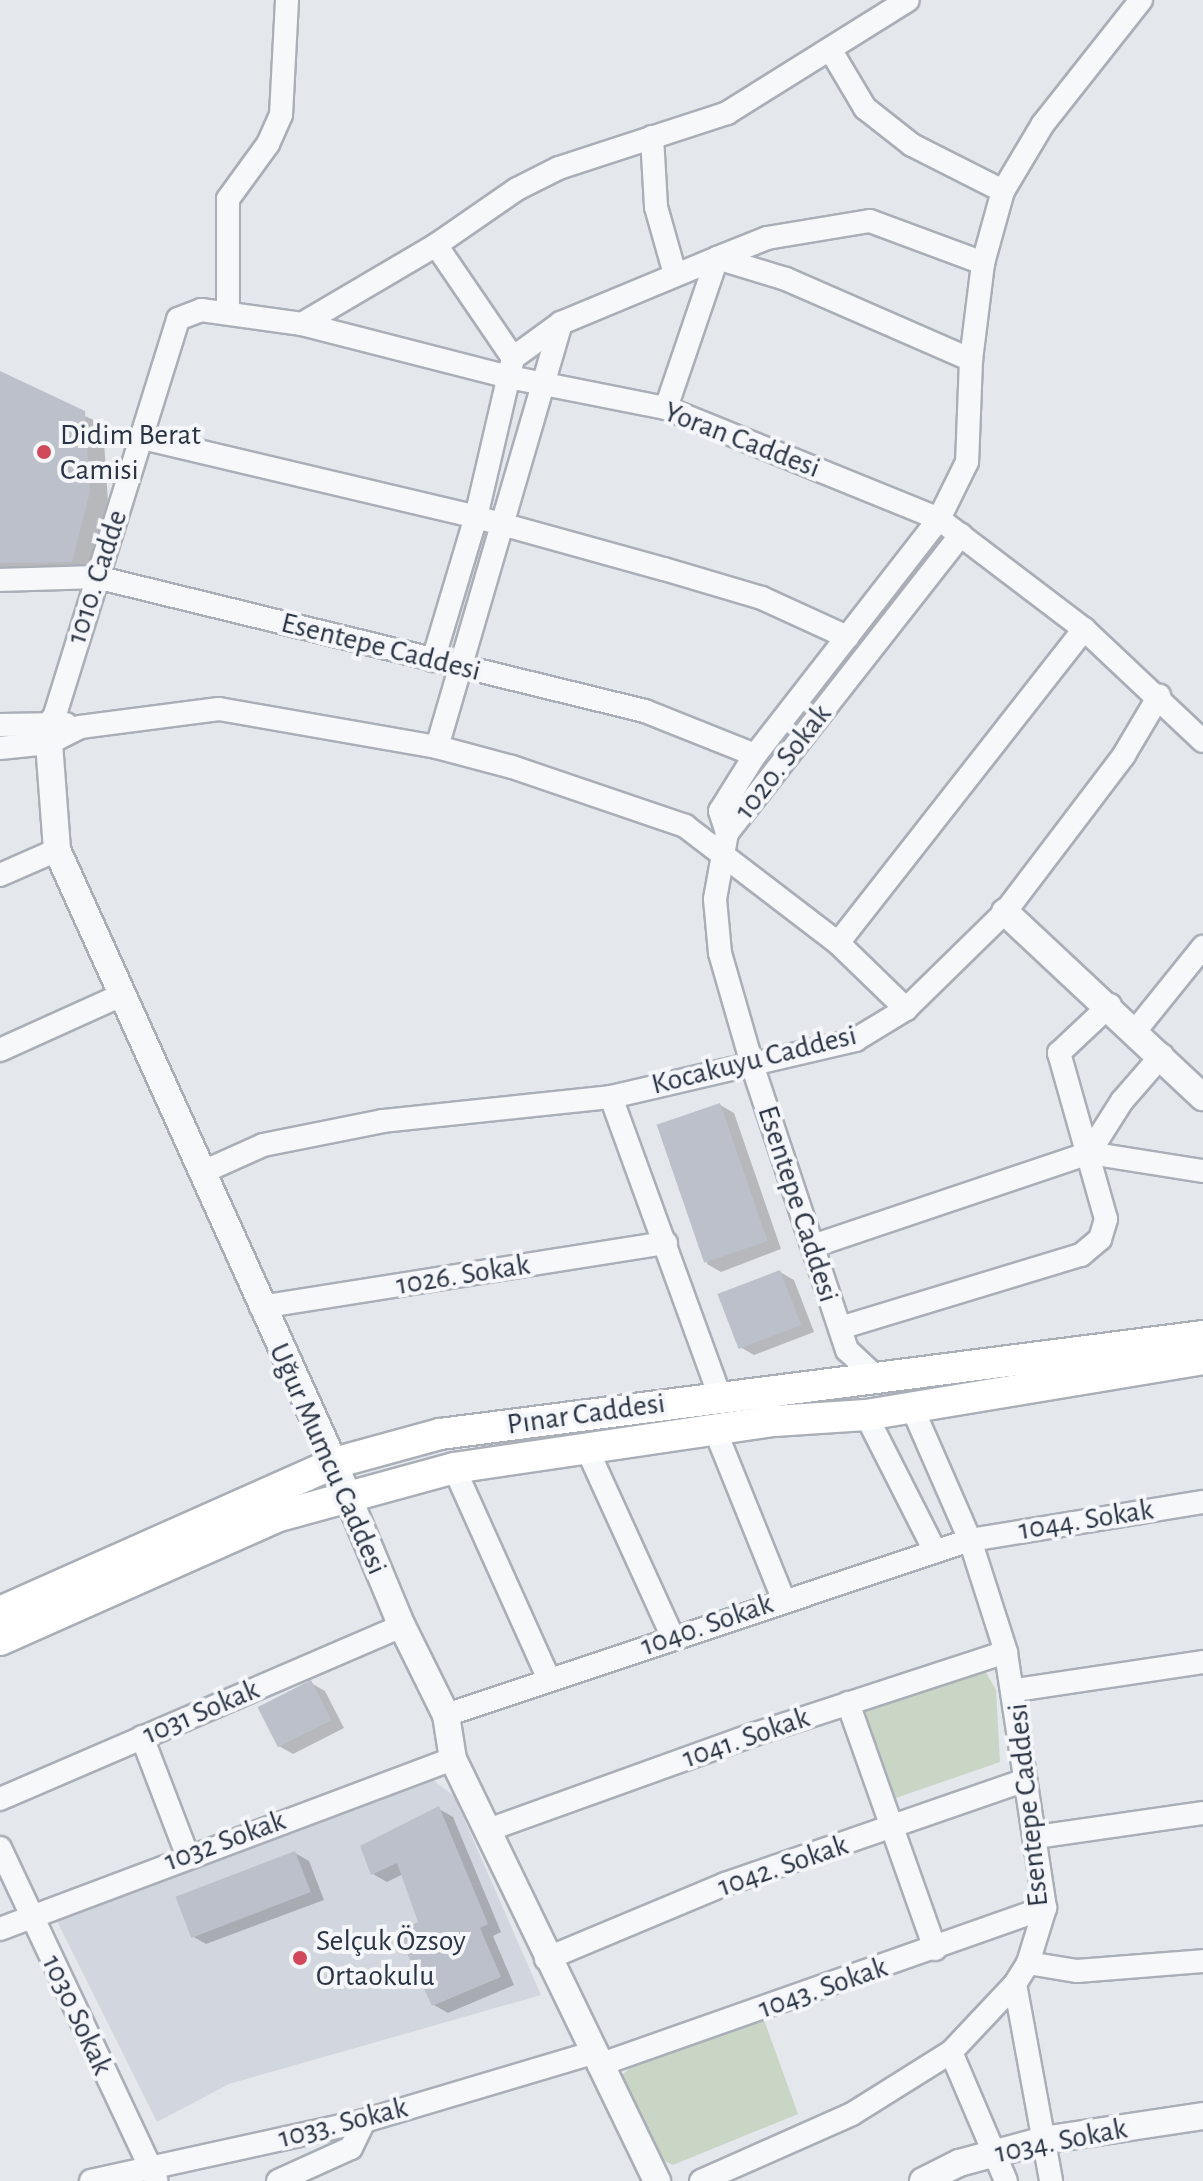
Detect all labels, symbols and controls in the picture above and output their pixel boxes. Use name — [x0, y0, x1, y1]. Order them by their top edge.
street label: Yoran Caddesi — [659, 394, 825, 486]
place label: Didim Berat Camisi — [60, 417, 201, 488]
marker: Didim Berat Camisi — [35, 443, 53, 461]
street label: 1010. Cadde — [58, 506, 136, 648]
street label: Esentepe Caddesi — [277, 605, 485, 689]
street label: 1020. Sokak — [727, 697, 839, 827]
street label: Kocakuyu Caddesi — [648, 1017, 860, 1103]
street label: Esentepe Caddesi — [749, 1101, 847, 1307]
street label: 1026. Sokak — [394, 1247, 532, 1303]
street label: Uğur Mumcu Caddesi — [261, 1338, 395, 1580]
street label: Pınar Caddesi — [505, 1385, 667, 1443]
street label: 1044. Sokak — [1016, 1492, 1156, 1548]
street label: 1040. Sokak — [636, 1586, 778, 1664]
street label: 1031 Sokak — [137, 1671, 265, 1753]
street label: 1041. Sokak — [678, 1700, 814, 1776]
street label: Esentepe Caddesi — [999, 1701, 1057, 1909]
street label: 1032 Sokak — [160, 1803, 290, 1879]
street label: 1042. Sokak — [713, 1827, 853, 1905]
place label: Selçuk Özsoy Ortaokulu — [316, 1923, 466, 1994]
street label: 1030 Sokak — [34, 1949, 120, 2081]
marker: Selçuk Özsoy Ortaokulu — [291, 1949, 309, 1967]
street label: 1043. Sokak — [754, 1949, 892, 2027]
street label: 1033. Sokak — [275, 2090, 411, 2156]
street label: 1034. Sokak — [992, 2111, 1130, 2171]

